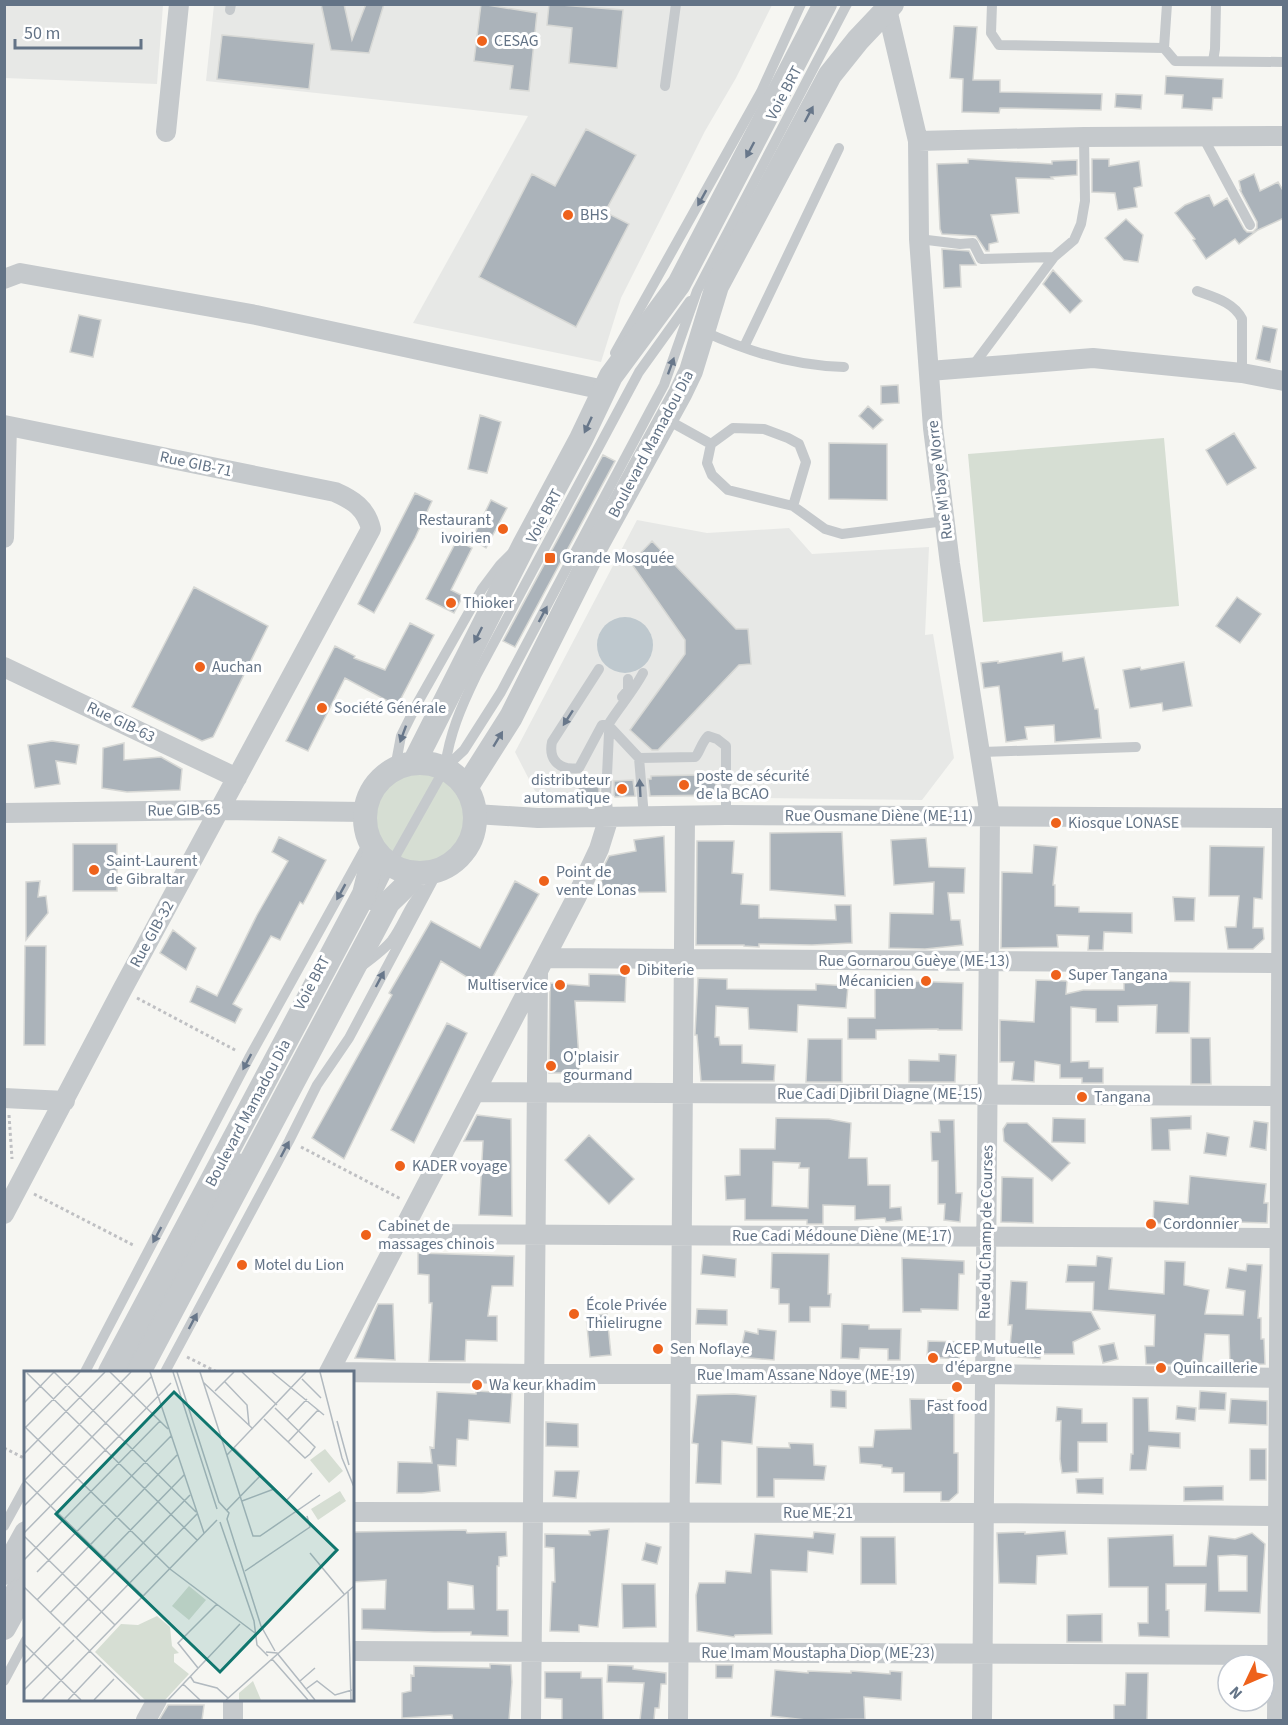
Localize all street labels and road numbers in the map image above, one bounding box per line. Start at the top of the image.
street label: Voie BRT [761,62,808,124]
street label: Boulevard Mamadou Dia [603,366,699,522]
street label: Rue M'baye Worre [922,419,958,541]
street label: Rue GIB-71 [158,446,234,482]
street label: Voie BRT [521,485,568,547]
street label: Rue GIB-63 [83,696,159,748]
street label: Rue GIB-65 [147,798,221,822]
street label: Rue Ousmane Diène (ME-11) [785,805,973,827]
street label: Rue GIB-32 [125,897,179,971]
street label: Rue Gornarou Guèye (ME-13) [818,950,1010,972]
street label: Voie BRT [289,952,336,1014]
street label: Boulevard Mamadou Dia [200,1035,296,1191]
street label: Rue Cadi Djibril Diagne (ME-15) [777,1083,983,1105]
street label: Rue du Champ de Courses [973,1144,999,1319]
street label: Rue Cadi Médoune Diène (ME-17) [732,1225,952,1247]
street label: Rue Imam Assane Ndoye (ME-19) [697,1364,915,1386]
street label: Rue ME-21 [783,1502,853,1524]
street label: Rue Imam Moustapha Diop (ME-23) [701,1642,935,1664]

